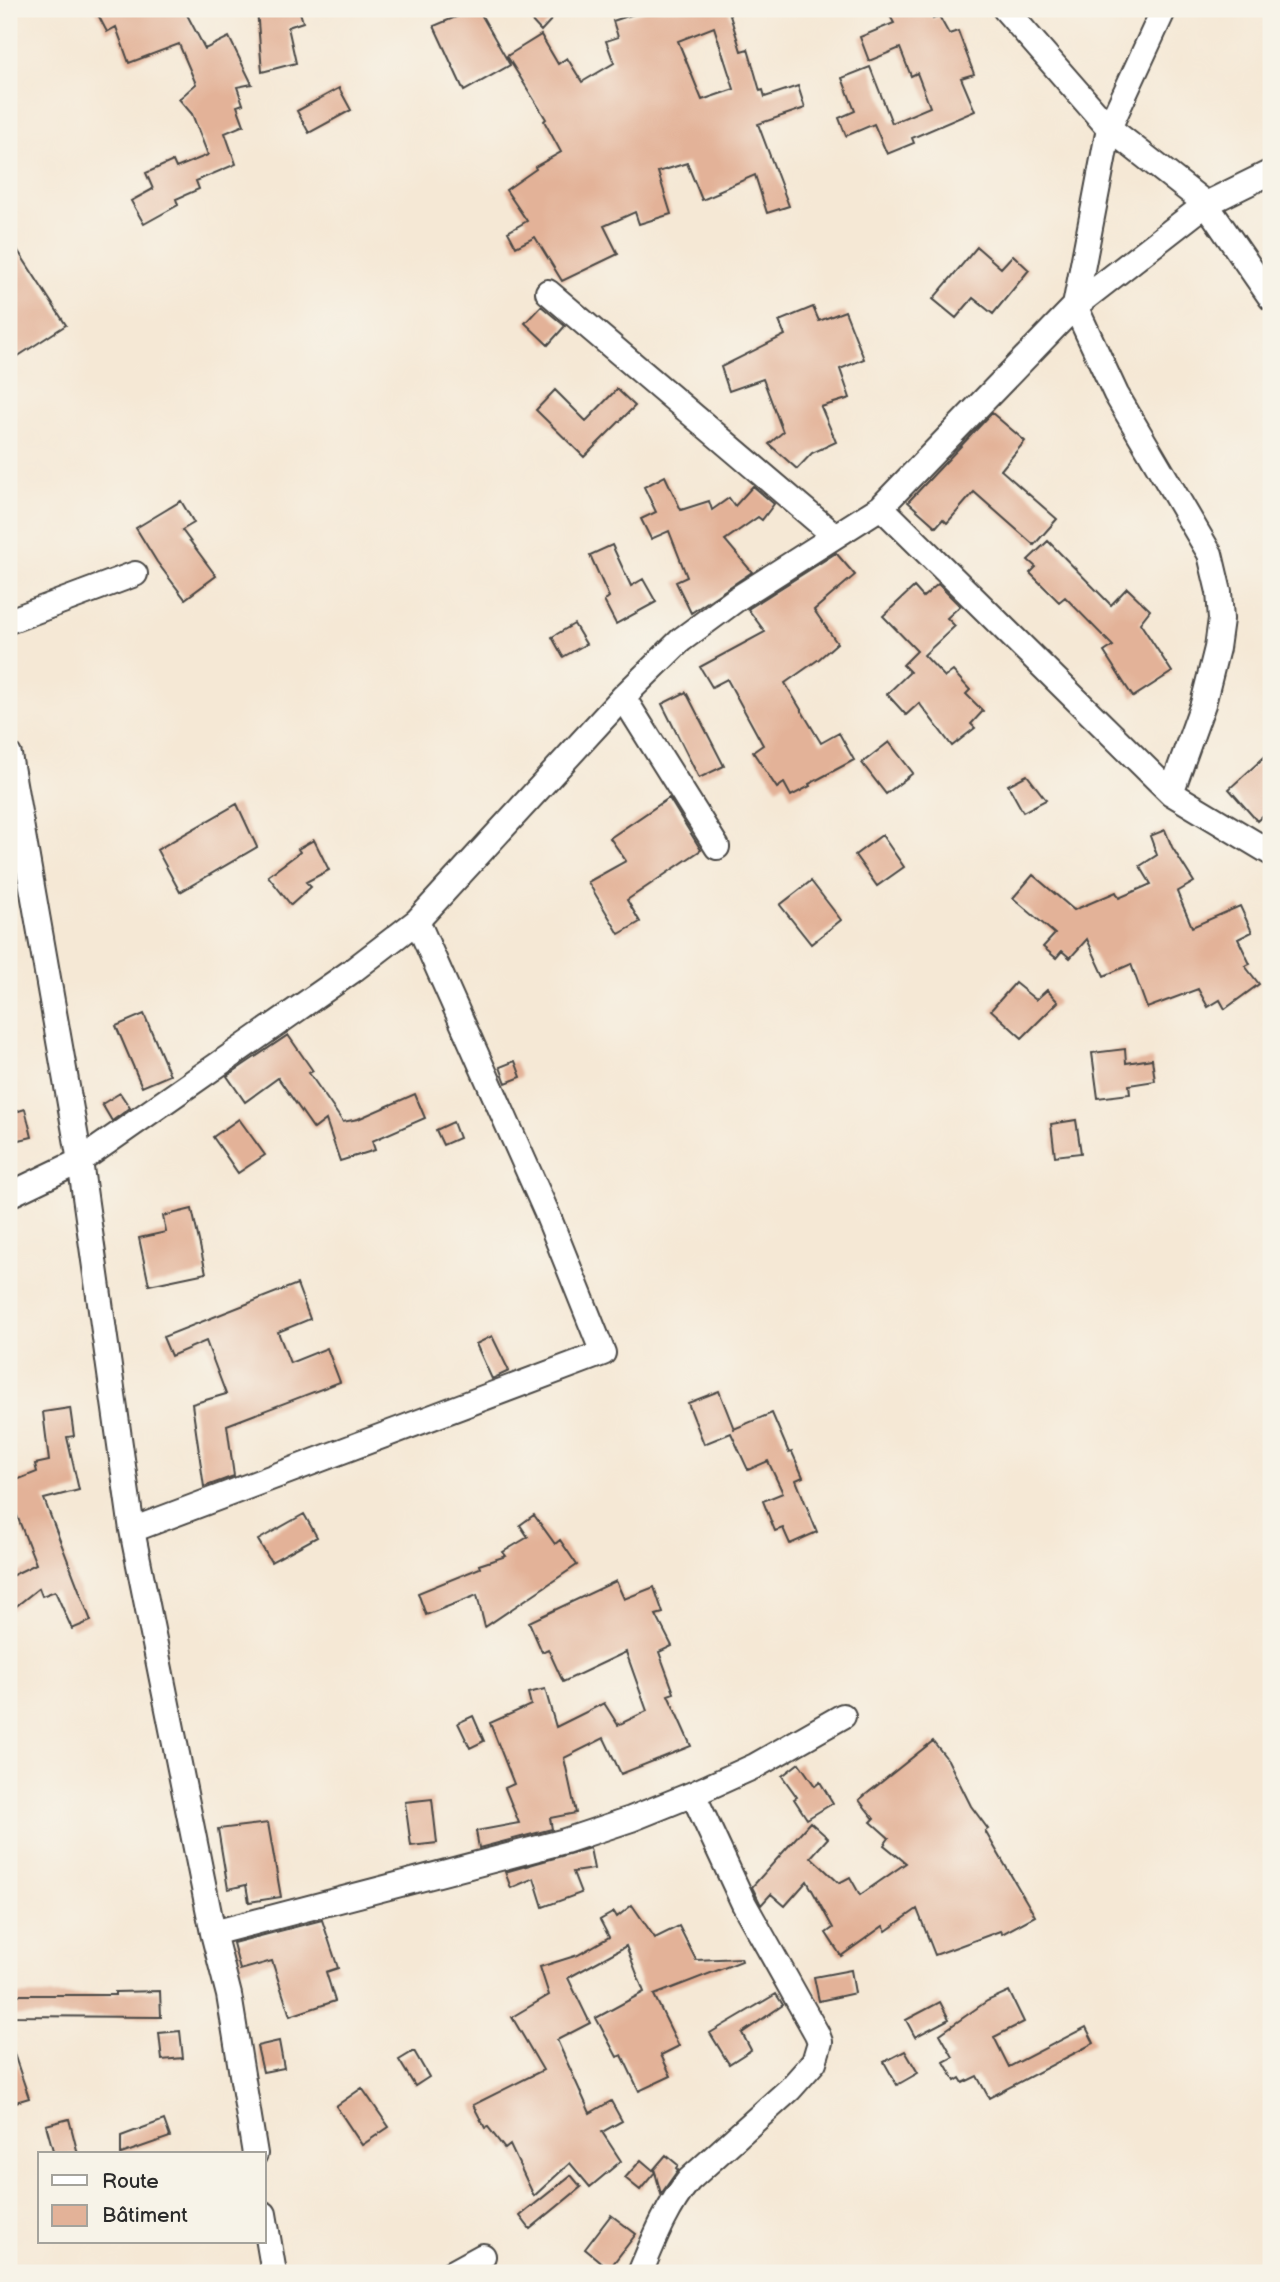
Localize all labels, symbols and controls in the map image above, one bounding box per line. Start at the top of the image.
legend [38,2152,266,2244]
text: Route [102,2169,159,2194]
text: Bâtiment [102,2203,188,2228]

